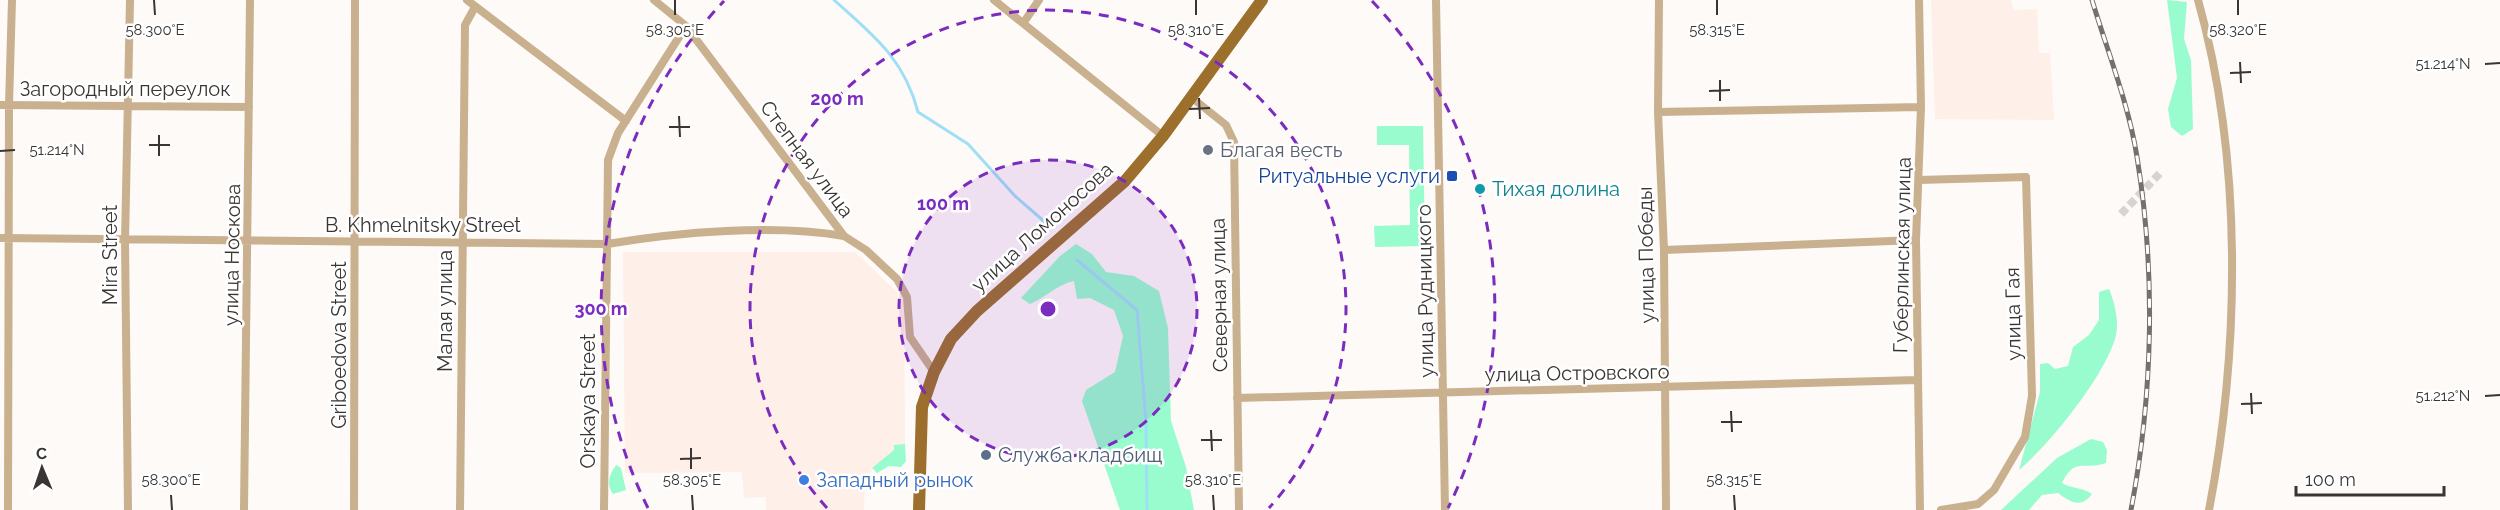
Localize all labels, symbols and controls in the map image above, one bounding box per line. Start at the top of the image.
text: 58.300°E [125,21,185,39]
text: 58.305°E [646,21,704,39]
text: 58.310°E [1168,21,1224,39]
text: 58.315°E [1689,21,1745,39]
text: 58.320°E [2209,21,2267,39]
text: 51.214°N [2415,55,2471,73]
street label: Загородный переулок [19,77,231,101]
text: 200 m [810,88,864,109]
street label: Степная улица [755,96,859,222]
place label: Благая весть [1220,138,1343,162]
text: 51.214°N [29,141,85,159]
marker: Благая весть [1201,143,1215,157]
street label: улица Ломоносова [966,157,1118,297]
street label: Губерлинская улица [1888,157,1916,353]
place label: Ритуальные услуги [1258,164,1440,188]
marker: Ритуальные услуги [1445,169,1459,183]
place label: Тихая долина [1492,177,1620,201]
marker: Тихая долина [1473,182,1487,196]
street label: улица Носкова [219,184,245,326]
street label: улица Победы [1633,186,1659,324]
text: 100 m [917,193,969,214]
street label: улица Рудницкого [1411,204,1439,378]
street label: Mira Street [98,205,122,305]
street label: B. Khmelnitsky Street [325,213,521,237]
street label: Северная улица [1206,218,1232,372]
street label: Малая улица [433,250,457,372]
street label: Griboedova Street [327,261,351,429]
street label: улица Гая [2000,267,2026,361]
text: 300 m [574,298,628,319]
centre of rings [1038,299,1058,319]
street label: Orskaya Street [576,333,600,468]
street label: улица Островского [1484,359,1670,387]
text: 51.212°N [2416,387,2470,405]
north arrow [12,438,72,498]
place label: Служба кладбищ [998,443,1163,467]
text: С [36,444,47,463]
marker: Служба кладбищ [979,448,993,462]
scale bar [2296,459,2444,497]
place label: Западный рынок [816,468,974,492]
text: 100 m [2305,469,2356,490]
text: 58.300°E [141,471,201,489]
text: 58.305°E [663,471,721,489]
text: 58.310°E [1185,471,1241,489]
text: 58.315°E [1706,471,1762,489]
marker: Западный рынок [797,473,811,487]

